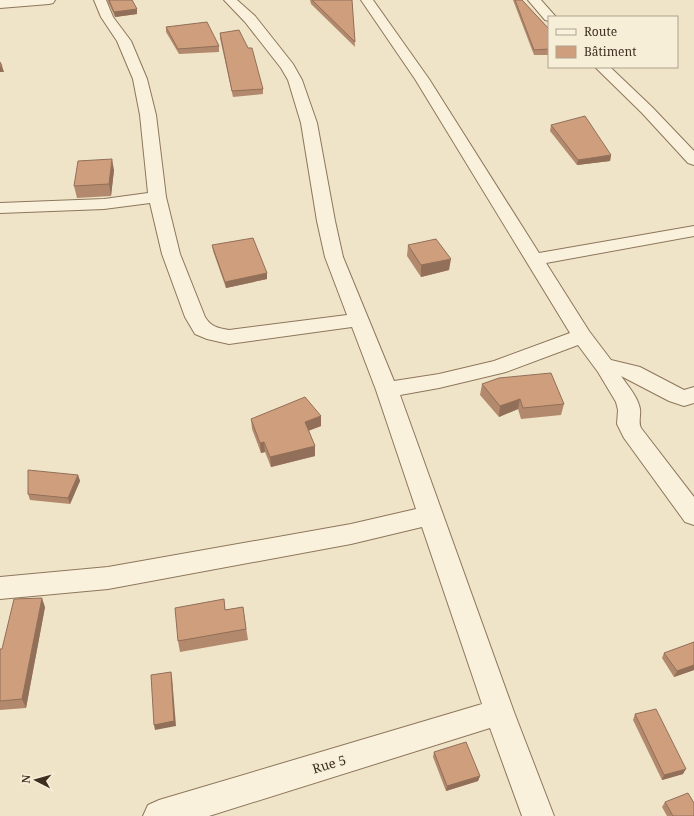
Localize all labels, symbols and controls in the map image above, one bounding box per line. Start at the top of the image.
legend [548,16,678,68]
text: Route [584,23,617,40]
text: Bâtiment [584,43,636,60]
street label: Rue 5 [310,750,348,778]
north arrow [16,760,56,800]
text: N [18,773,34,784]

